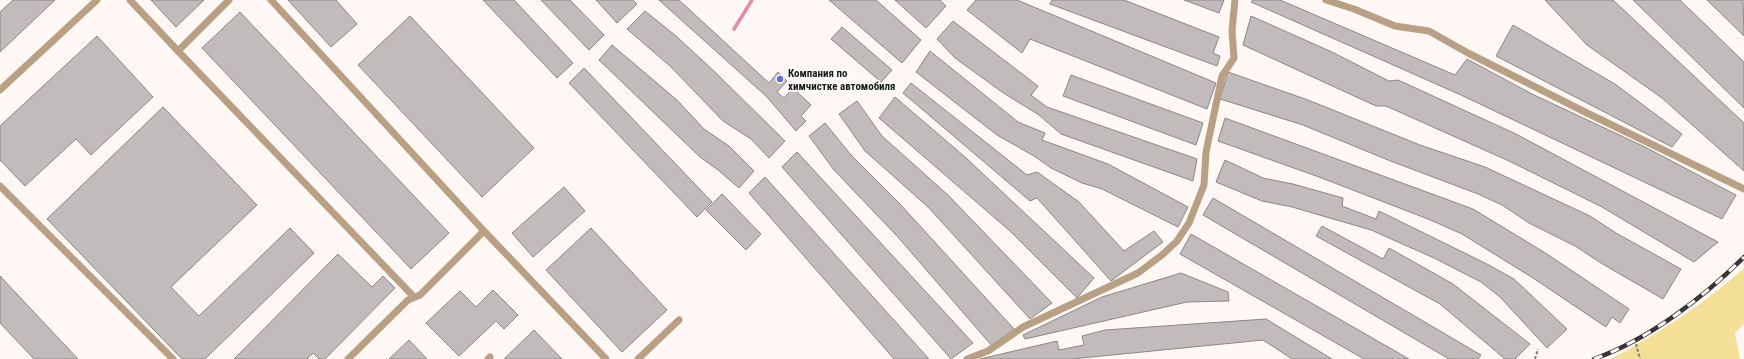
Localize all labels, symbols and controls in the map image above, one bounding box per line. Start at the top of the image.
place label: Компания по химчистке автомобиля [788,67,896,93]
marker: Компания по химчистке автомобиля [775,74,785,84]

